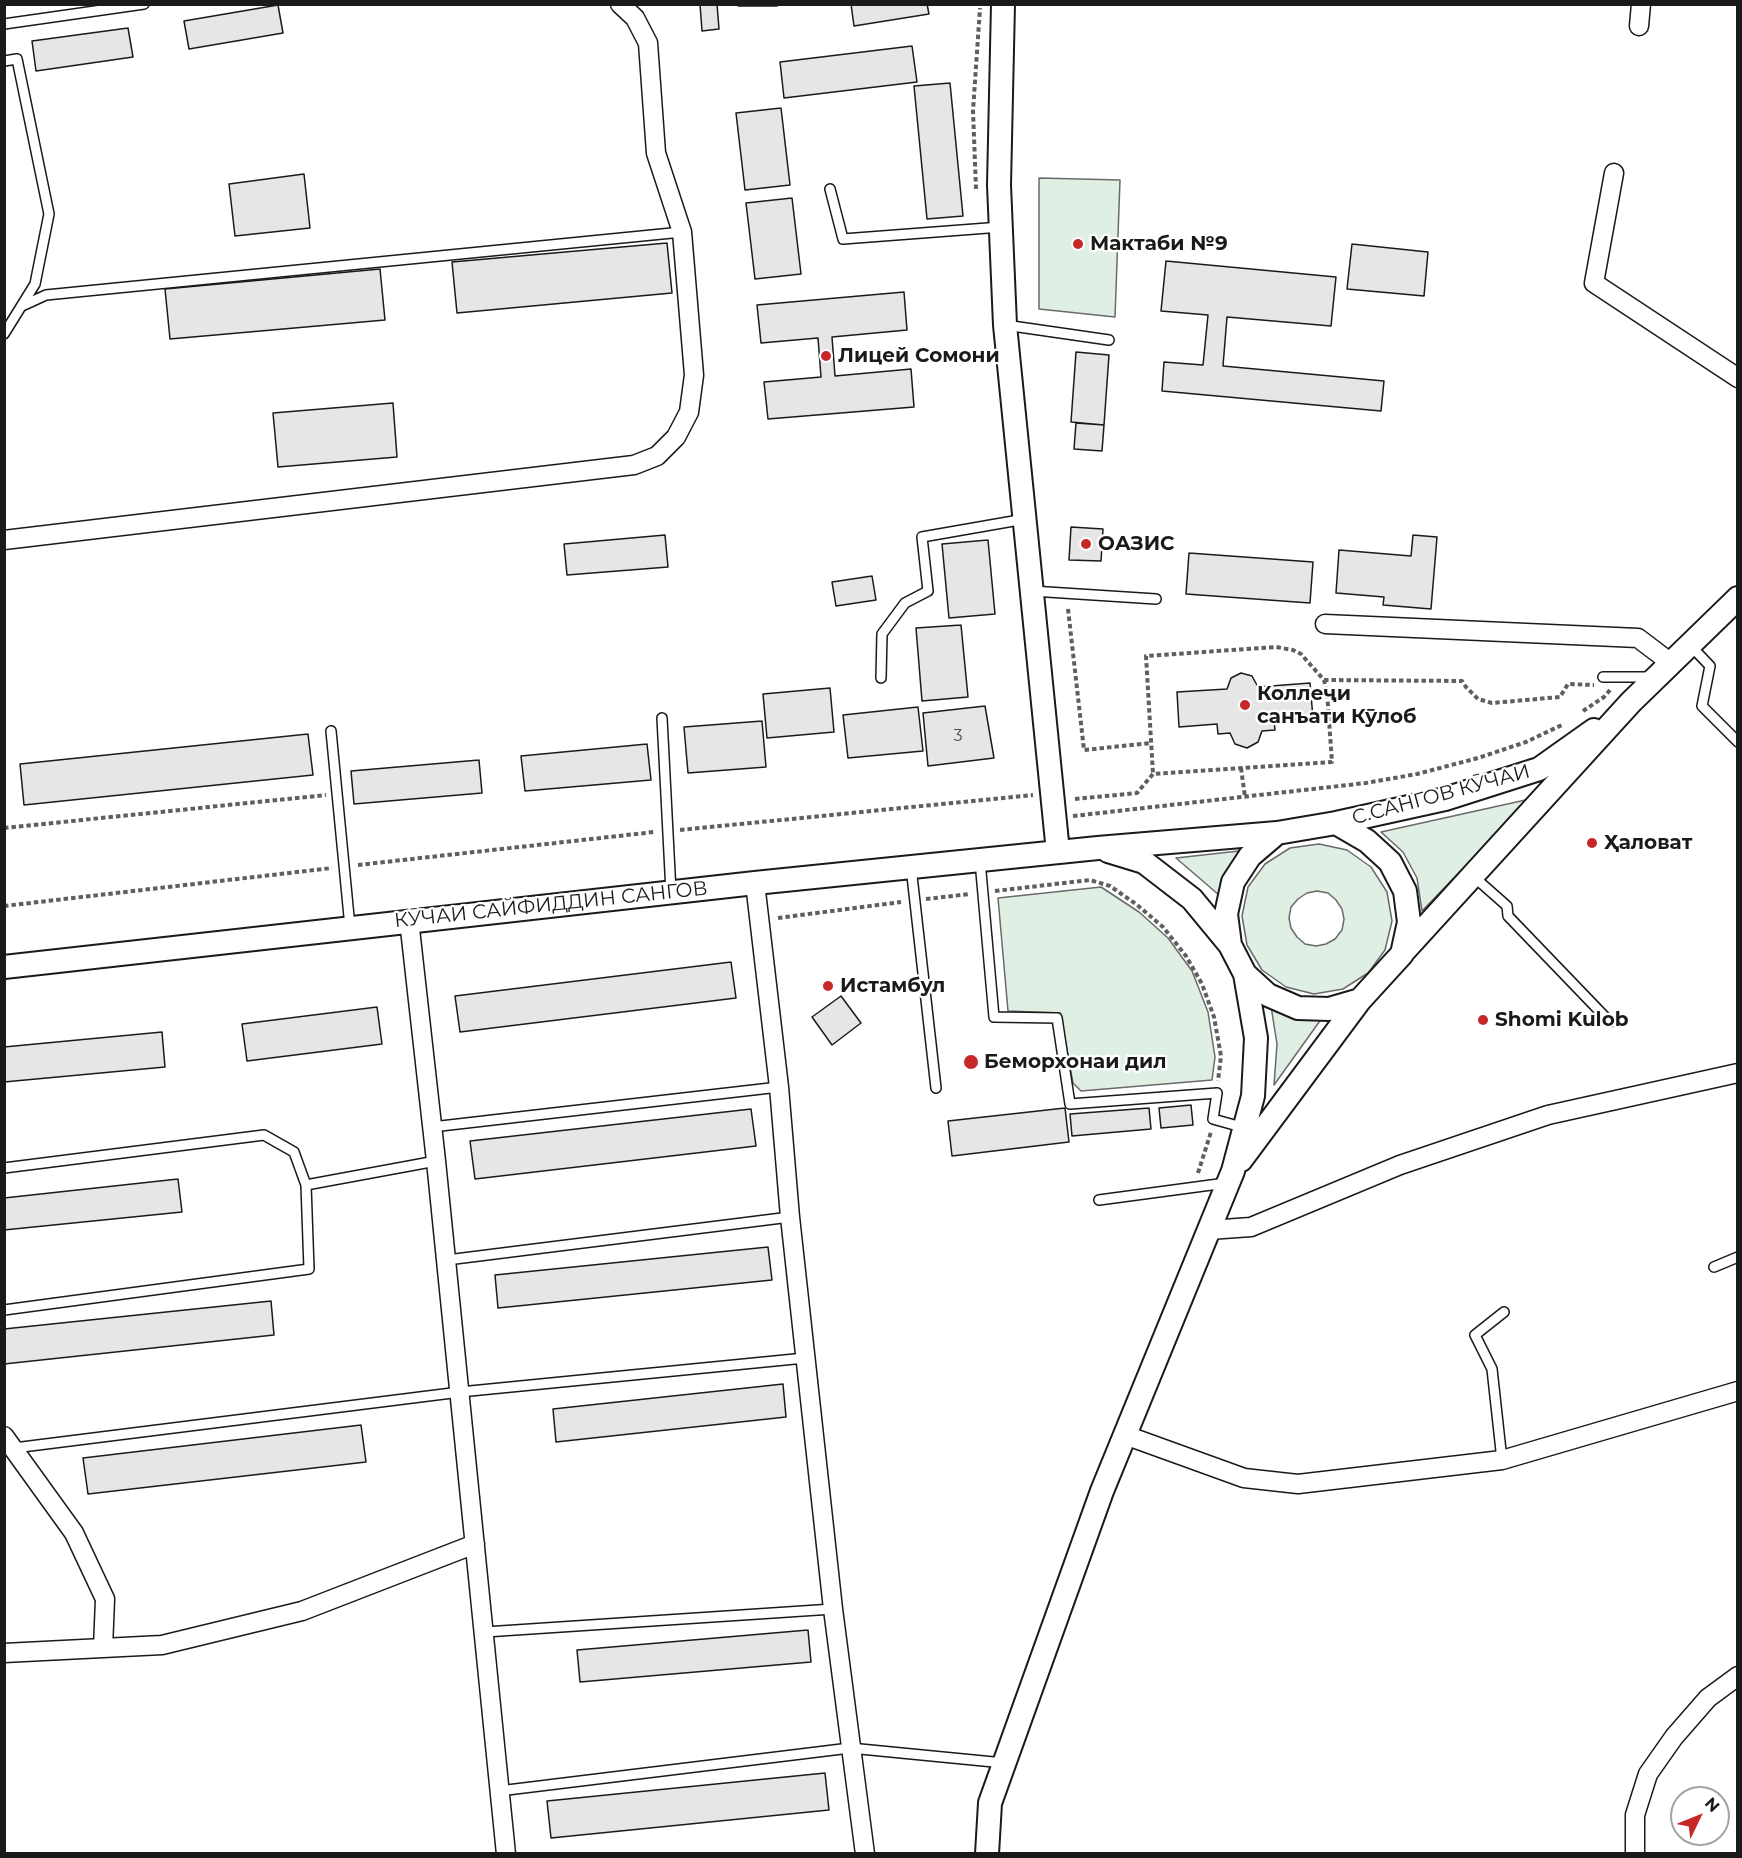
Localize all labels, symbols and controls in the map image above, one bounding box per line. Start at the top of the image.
place label: Мактаби №9 [1090,232,1228,256]
marker: Мактаби №9 [1071,237,1085,251]
place label: Лицей Сомони [838,344,1000,368]
marker: Лицей Сомони [819,349,833,363]
place label: ОАЗИС [1098,532,1175,556]
marker: ОАЗИС [1079,537,1093,551]
place label: Коллеҷи санъати Кӯлоб [1257,682,1416,729]
marker: Коллеҷи санъати Кӯлоб [1238,698,1252,712]
house number: 3 [953,726,963,746]
street label: С.САНГОВ КӮЧАИ [1349,760,1533,830]
place label: Ҳаловат [1604,831,1692,855]
marker: Ҳаловат [1585,836,1599,850]
street label: КӮЧАИ САЙФИДДИН САНГОВ [393,877,709,933]
place label: Истамбул [840,974,945,998]
marker: Истамбул [821,979,835,993]
place label: Shomi Kulob [1495,1008,1629,1032]
marker: Shomi Kulob [1476,1013,1490,1027]
place label: Беморхонаи дил [984,1050,1167,1074]
marker: Беморхонаи дил [962,1053,980,1071]
north arrow [1670,1786,1730,1846]
text: N [1701,1794,1723,1816]

